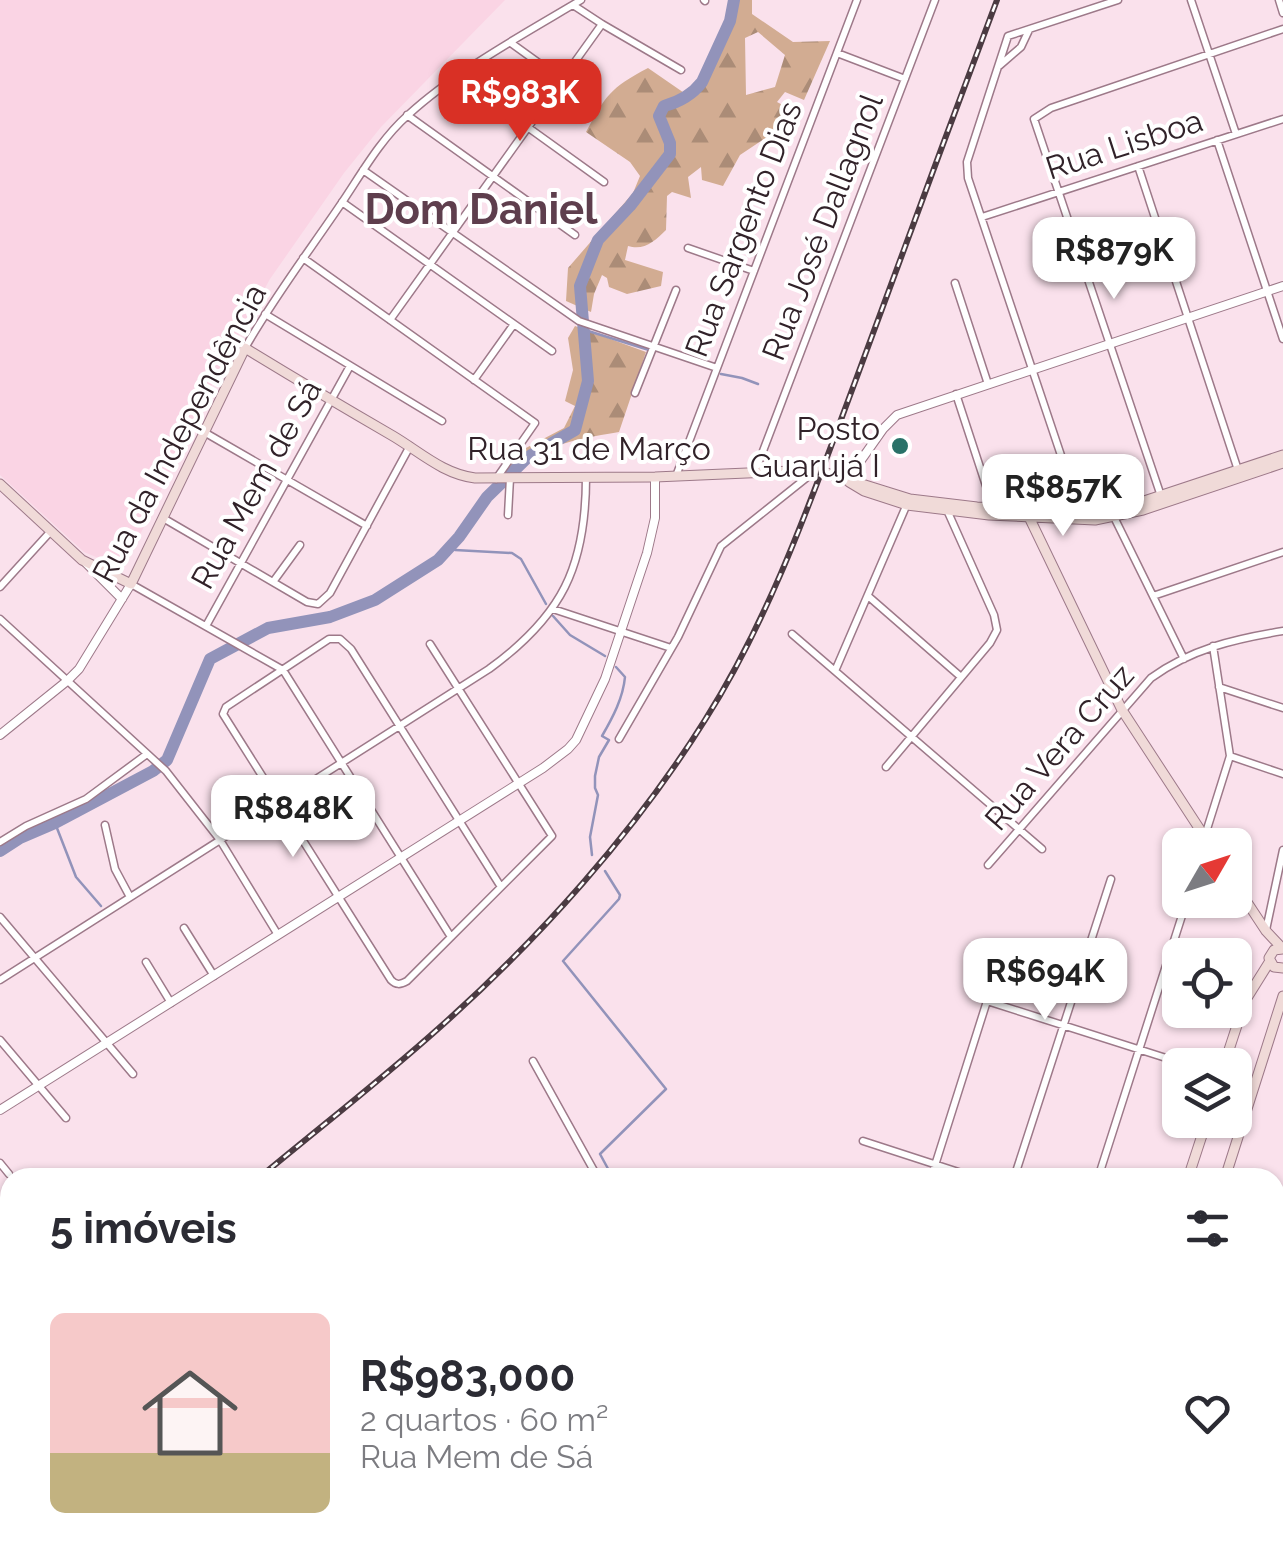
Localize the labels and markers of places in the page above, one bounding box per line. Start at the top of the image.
pin: R$983K [439,59,601,144]
pin: R$879K [1033,217,1195,302]
place label: Posto Guarujá I [750,410,880,484]
marker: Posto Guarujá I [889,435,911,457]
pin: R$857K [982,454,1144,539]
pin: R$848K [212,775,374,860]
pin: R$694K [964,938,1126,1023]

